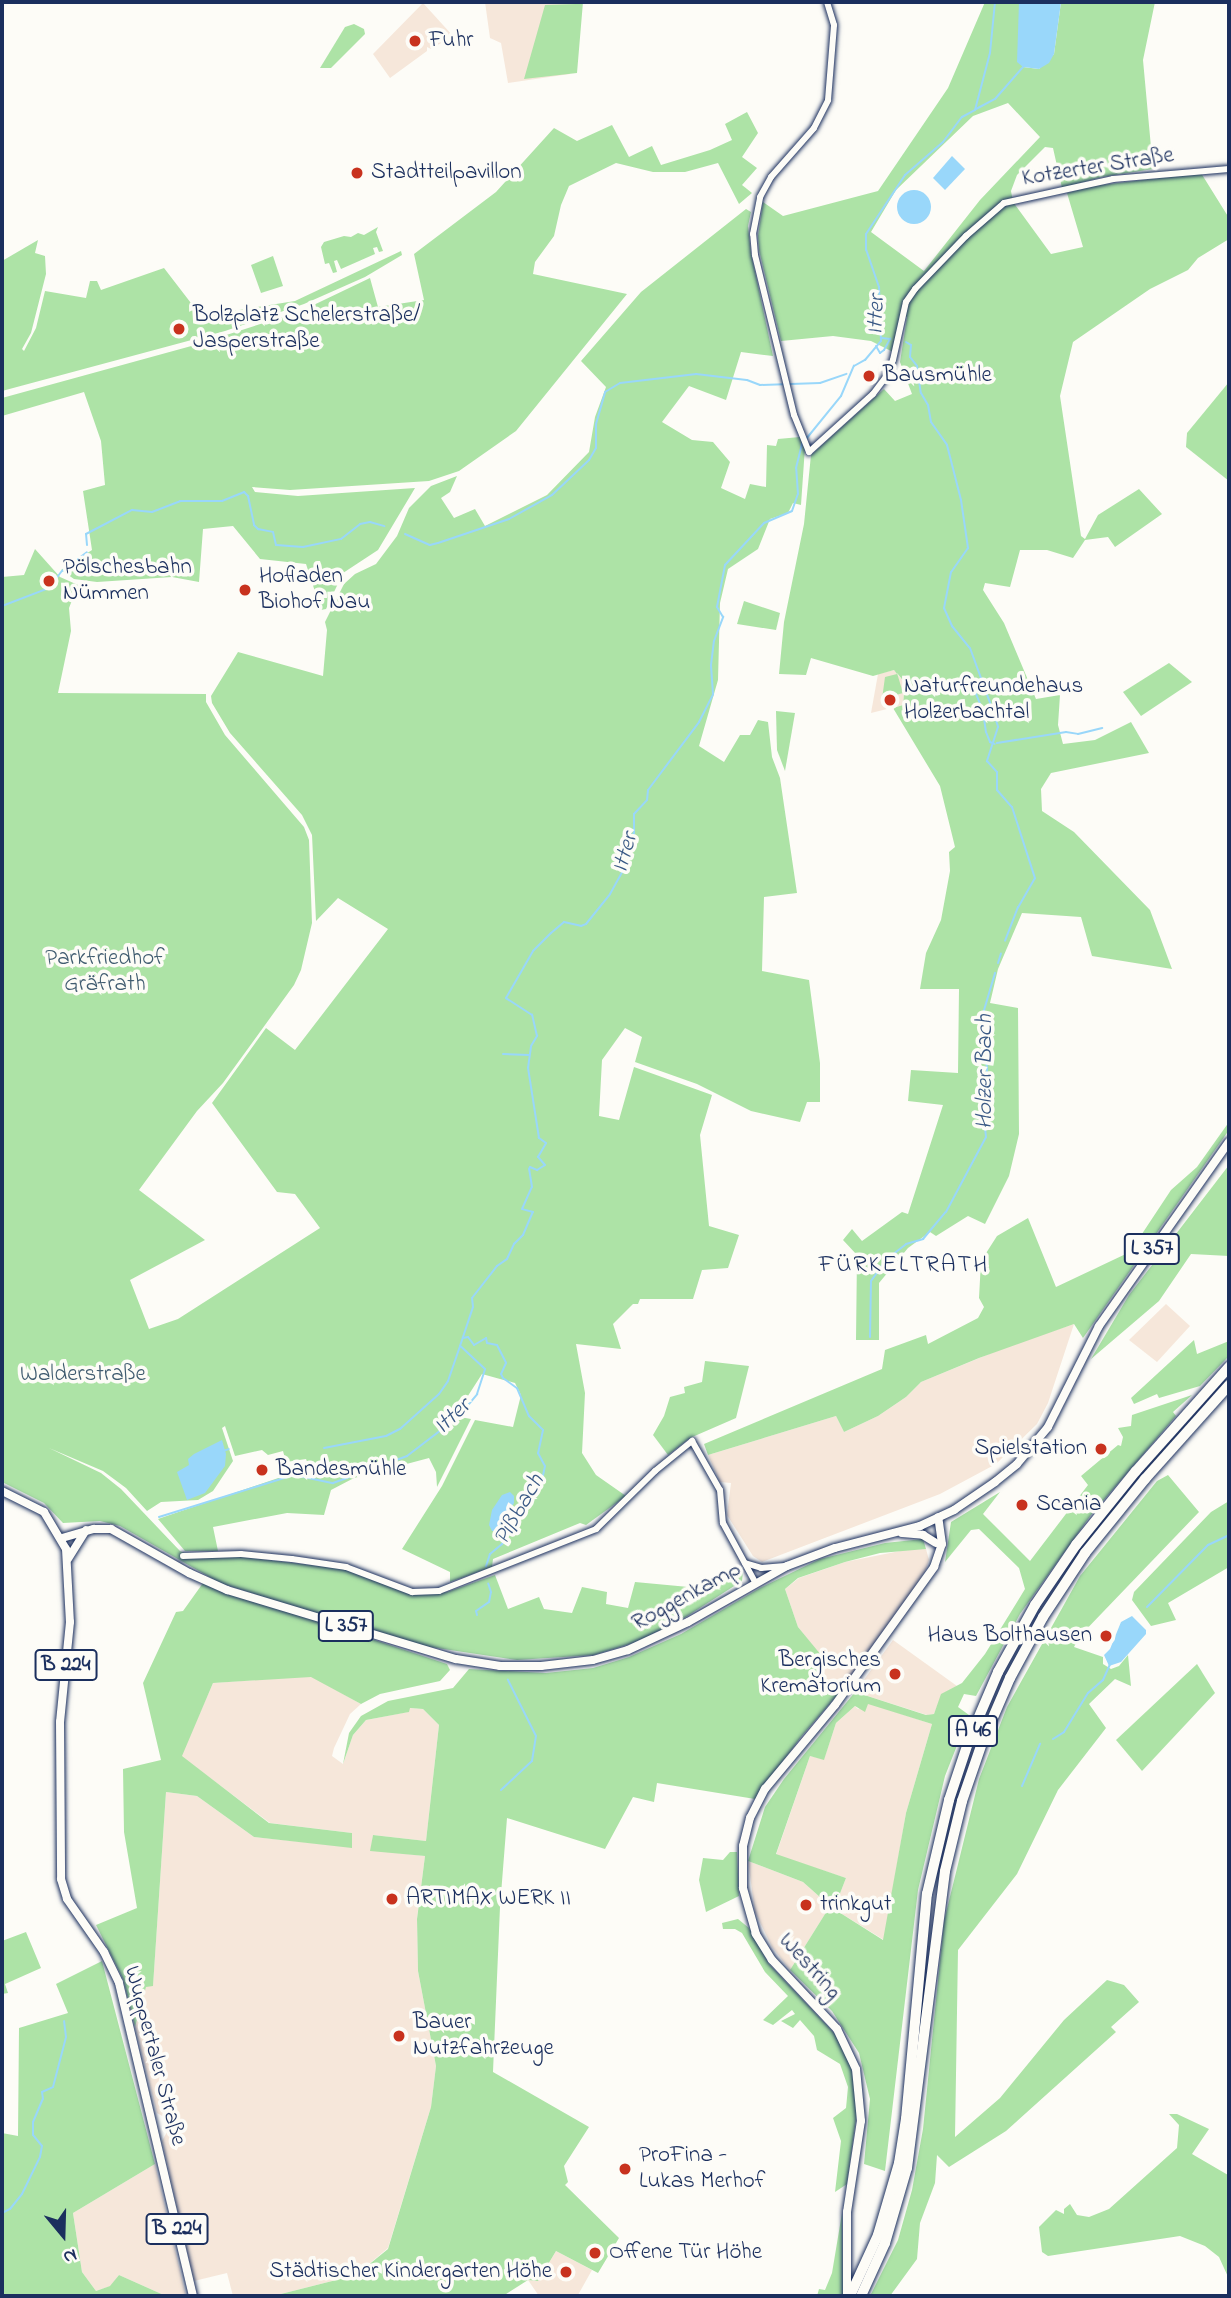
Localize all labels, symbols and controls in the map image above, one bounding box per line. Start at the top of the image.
place label: Fuhr [429,27,473,55]
marker: Fuhr [407,33,423,49]
street label: Kotzerter Straße [1020,142,1176,194]
place label: Stadtteilpavillon [371,159,522,187]
marker: Stadtteilpavillon [349,165,365,181]
water label: Itter [862,294,892,336]
place label: Bolzplatz Schelerstraße/ Jasperstraße [193,302,420,356]
marker: Bolzplatz Schelerstraße/ Jasperstraße [171,321,187,337]
place label: Bausmühle [883,362,992,390]
marker: Bausmühle [861,368,877,384]
place label: Pölschesbahn Nümmen [63,554,192,608]
place label: Hofladen Biohof Nau [259,563,370,617]
marker: Pölschesbahn Nümmen [41,573,57,589]
marker: Hofladen Biohof Nau [237,582,253,598]
place label: Naturfreundehaus Holzerbachtal [904,673,1083,727]
marker: Naturfreundehaus Holzerbachtal [882,692,898,708]
water label: Itter [607,830,645,876]
park label: Parkfriedhof Gräfrath [45,945,165,999]
water label: Holzer Bach [972,1014,1000,1130]
road number: L 357 [1122,1232,1182,1266]
district label: FÜRKELTRATH [820,1252,988,1280]
park label: Walderstraße [20,1361,146,1389]
water label: Itter [429,1393,477,1441]
place label: Spielstation [974,1435,1087,1463]
marker: Spielstation [1093,1441,1109,1457]
place label: Bandesmühle [276,1456,406,1484]
marker: Bandesmühle [254,1462,270,1478]
water label: Pißbach [488,1469,552,1551]
place label: Scania [1036,1491,1101,1519]
marker: Scania [1014,1497,1030,1513]
street label: Roggenkamp [628,1556,746,1638]
road number: L 357 [316,1608,376,1644]
place label: Haus Bolthausen [928,1622,1092,1650]
marker: Haus Bolthausen [1098,1628,1114,1644]
place label: Bergisches Krematorium [760,1647,881,1701]
road number: B 224 [34,1648,98,1682]
marker: Bergisches Krematorium [887,1666,903,1682]
road number: A 46 [947,1714,999,1748]
place label: ARTIMAX WERK II [406,1885,571,1913]
marker: ARTIMAX WERK II [384,1891,400,1907]
place label: trinkgut [820,1891,892,1919]
marker: trinkgut [798,1897,814,1913]
street label: Westring [772,1928,846,2006]
street label: Wuppertaler Straße [117,1963,191,2149]
place label: Bauer Nutzfahrzeuge [413,2009,554,2063]
marker: Bauer Nutzfahrzeuge [391,2028,407,2044]
place label: ProFina - Lukas Merhof [639,2142,765,2196]
marker: ProFina - Lukas Merhof [617,2161,633,2177]
north arrow [28,2200,98,2270]
road number: B 224 [146,2212,208,2246]
place label: Offene Tür Höhe [609,2239,762,2267]
text: N [60,2240,80,2270]
marker: Offene Tür Höhe [587,2245,603,2261]
place label: Städtischer Kindergarten Höhe [269,2258,552,2286]
marker: Städtischer Kindergarten Höhe [558,2264,574,2280]

